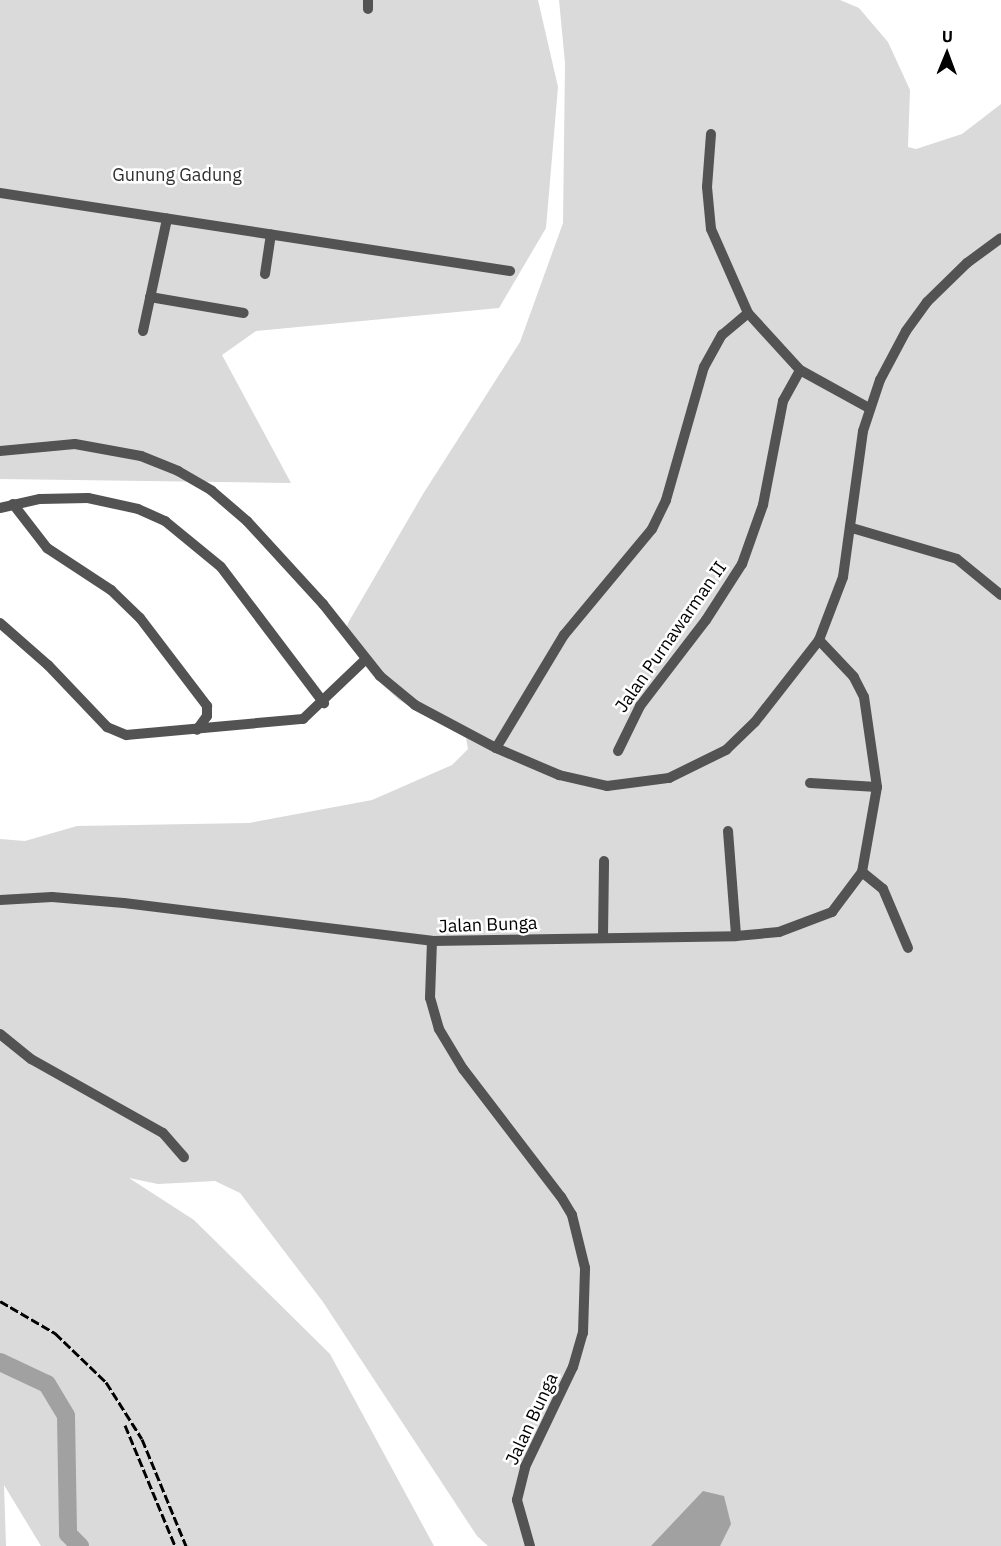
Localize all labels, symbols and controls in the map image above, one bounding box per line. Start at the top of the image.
north arrow [917,24,977,84]
text: U [942,26,953,46]
park label: Gunung Gadung [112,164,242,186]
street label: Jalan Purnawarman II [611,557,731,717]
street label: Jalan Bunga [438,912,538,938]
street label: Jalan Bunga [501,1370,563,1468]

